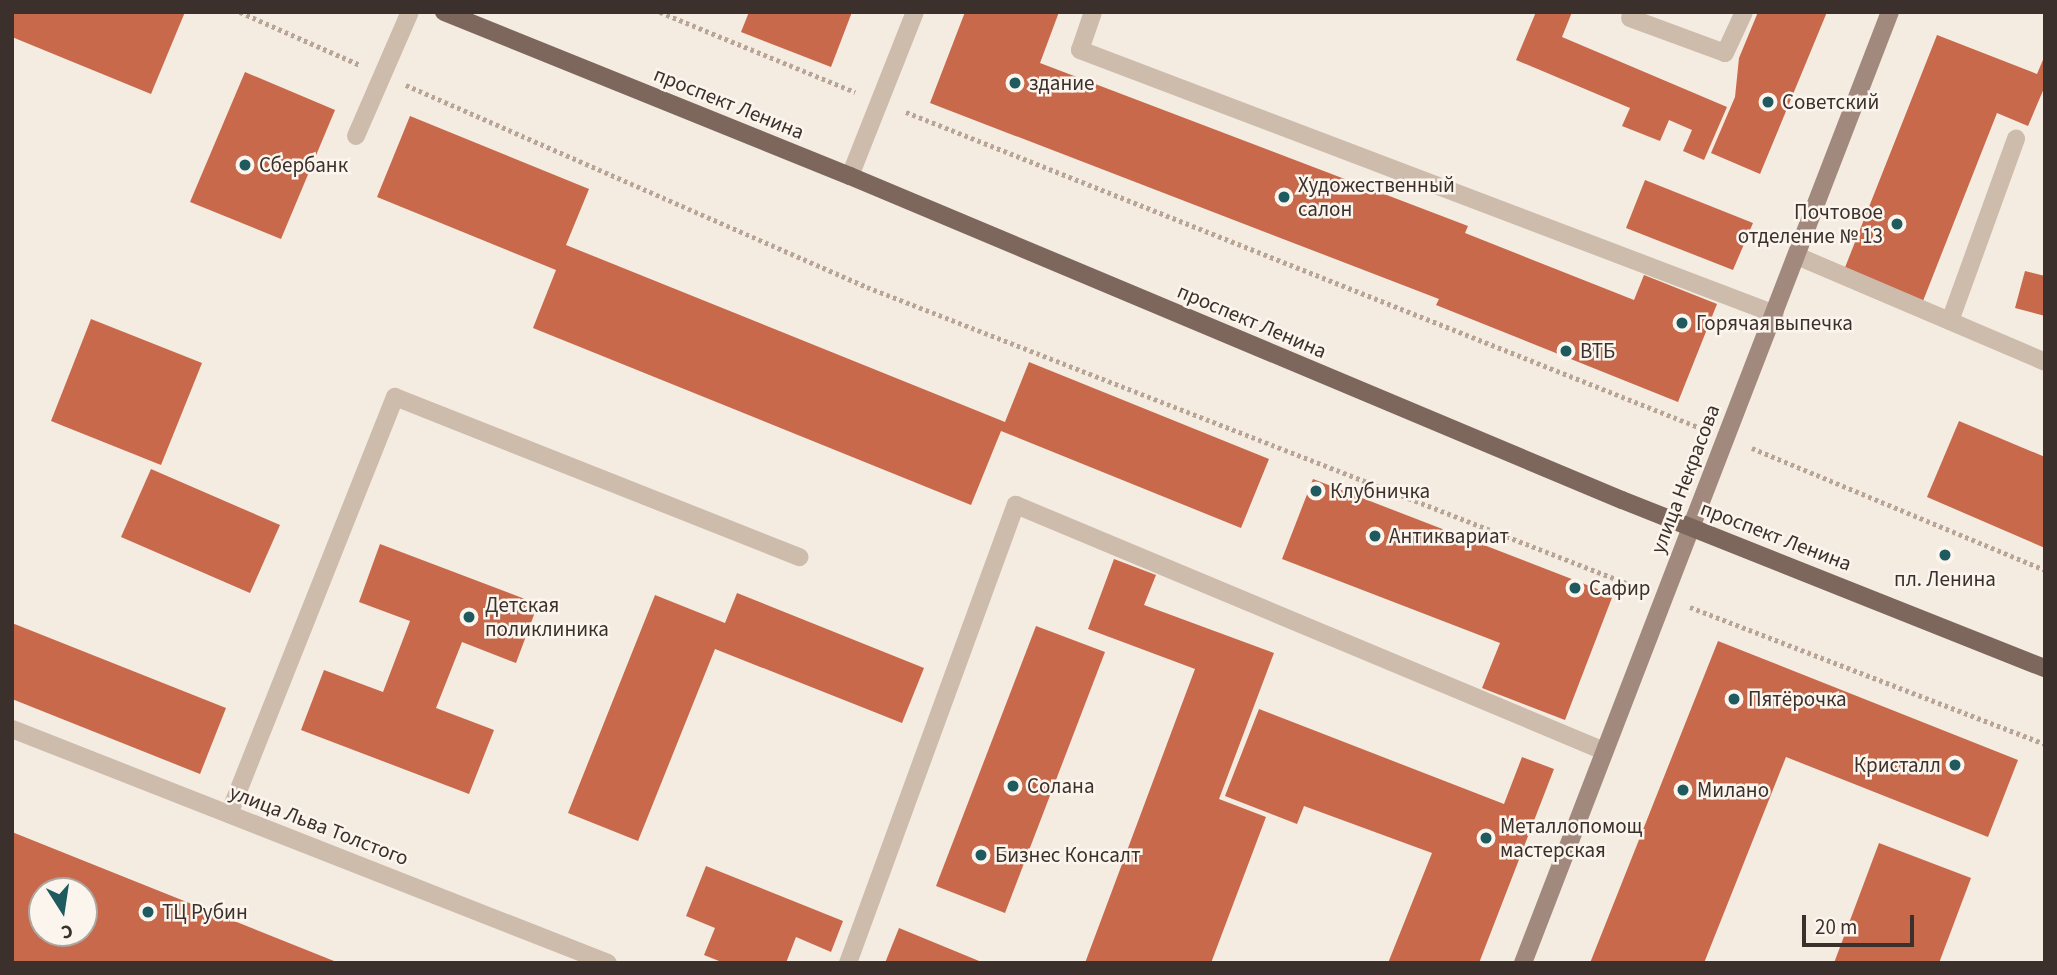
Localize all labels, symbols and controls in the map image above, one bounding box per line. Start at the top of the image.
street label: проспект Ленина [650,61,808,145]
place label: здание [1029,70,1095,96]
marker: здание [1007,75,1023,91]
place label: Советский [1782,89,1879,115]
marker: Советский [1760,94,1776,110]
place label: Сбербанк [259,152,348,178]
marker: Сбербанк [237,157,253,173]
place label: Художественный салон [1298,172,1455,222]
marker: Художественный салон [1276,189,1292,205]
place label: Почтовое отделение № 13 [1738,199,1883,249]
marker: Почтовое отделение № 13 [1889,216,1905,232]
street label: проспект Ленина [1174,278,1330,364]
place label: Горячая выпечка [1696,310,1853,336]
marker: Горячая выпечка [1674,315,1690,331]
place label: ВТБ [1580,338,1615,364]
marker: ВТБ [1558,343,1574,359]
street label: улица Некрасова [1645,401,1725,557]
place label: Клубничка [1330,478,1430,504]
marker: Клубничка [1308,483,1324,499]
street label: проспект Ленина [1697,496,1855,576]
place label: Антиквариат [1389,523,1509,549]
marker: Антиквариат [1367,528,1383,544]
marker: пл. Ленина [1937,547,1953,563]
place label: пл. Ленина [1894,566,1996,592]
place label: Сафир [1589,575,1651,601]
marker: Сафир [1567,580,1583,596]
place label: Детская поликлиника [485,592,609,642]
marker: Детская поликлиника [459,607,479,627]
place label: Пятёрочка [1748,686,1847,712]
marker: Пятёрочка [1726,691,1742,707]
place label: Кристалл [1854,752,1941,778]
marker: Кристалл [1947,757,1963,773]
place label: Солана [1027,773,1094,799]
place label: Милано [1697,777,1769,803]
marker: Солана [1005,778,1021,794]
street label: улица Льва Толстого [226,779,412,871]
marker: Милано [1675,782,1691,798]
place label: Металлопомощ мастерская [1500,813,1643,863]
marker: Металлопомощ мастерская [1478,830,1494,846]
place label: Бизнес Консалт [995,842,1141,868]
marker: Бизнес Консалт [973,847,989,863]
north arrow [28,877,98,947]
place label: ТЦ Рубин [162,899,248,925]
scale bar [1805,902,1917,946]
marker: ТЦ Рубин [140,904,156,920]
text: 20 m [1815,912,1857,942]
text: С [59,917,75,945]

